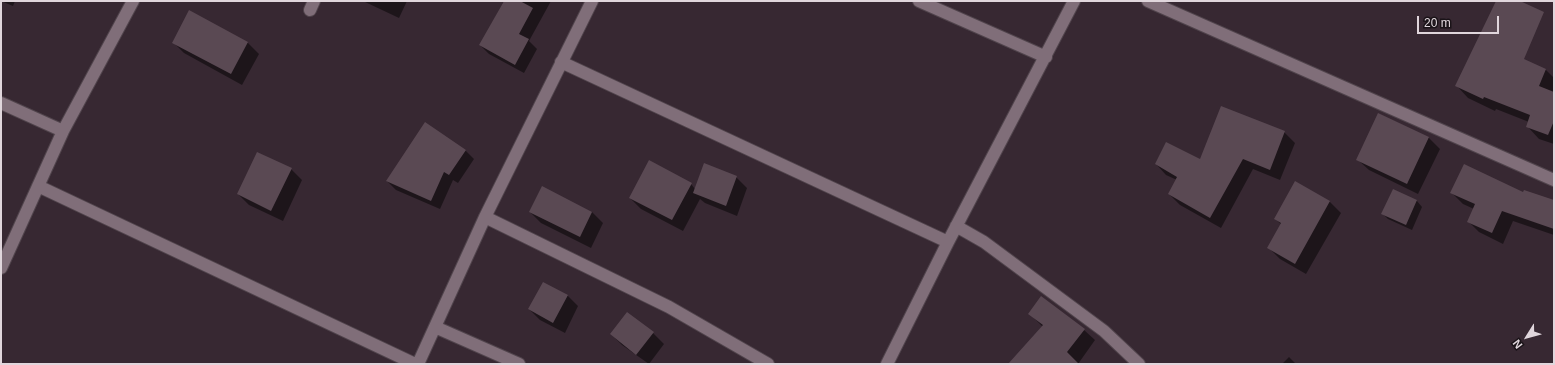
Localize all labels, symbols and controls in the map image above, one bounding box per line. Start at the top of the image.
scale bar [1419,8,1501,34]
text: 20 m [1424,16,1451,30]
north arrow [1507,317,1547,357]
text: N [1510,337,1525,351]

